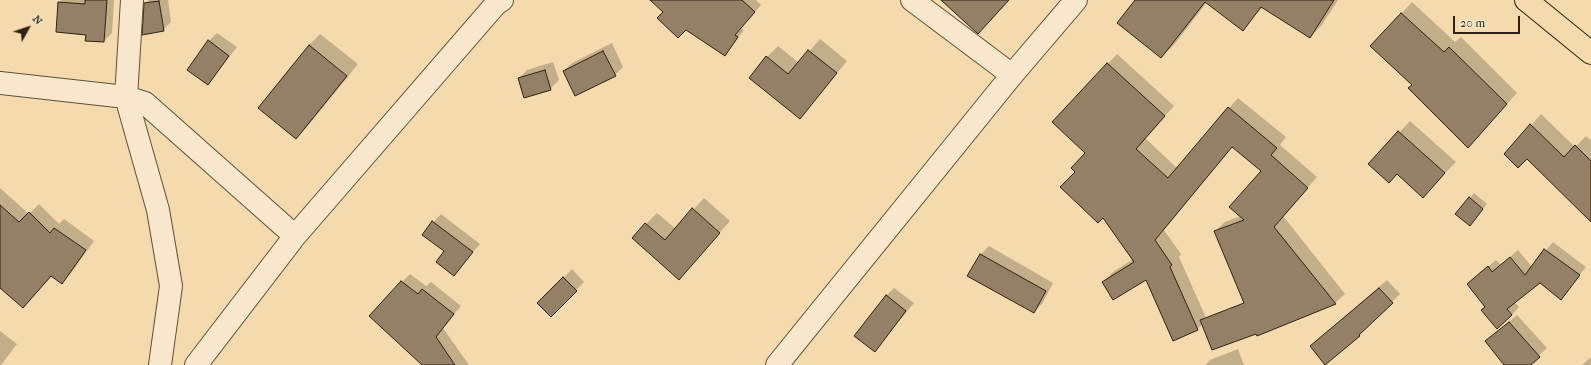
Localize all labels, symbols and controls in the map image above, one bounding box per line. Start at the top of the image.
north arrow [8,8,48,48]
scale bar [1455,8,1522,34]
text: N [30,13,45,27]
text: 20 m [1460,16,1485,30]

